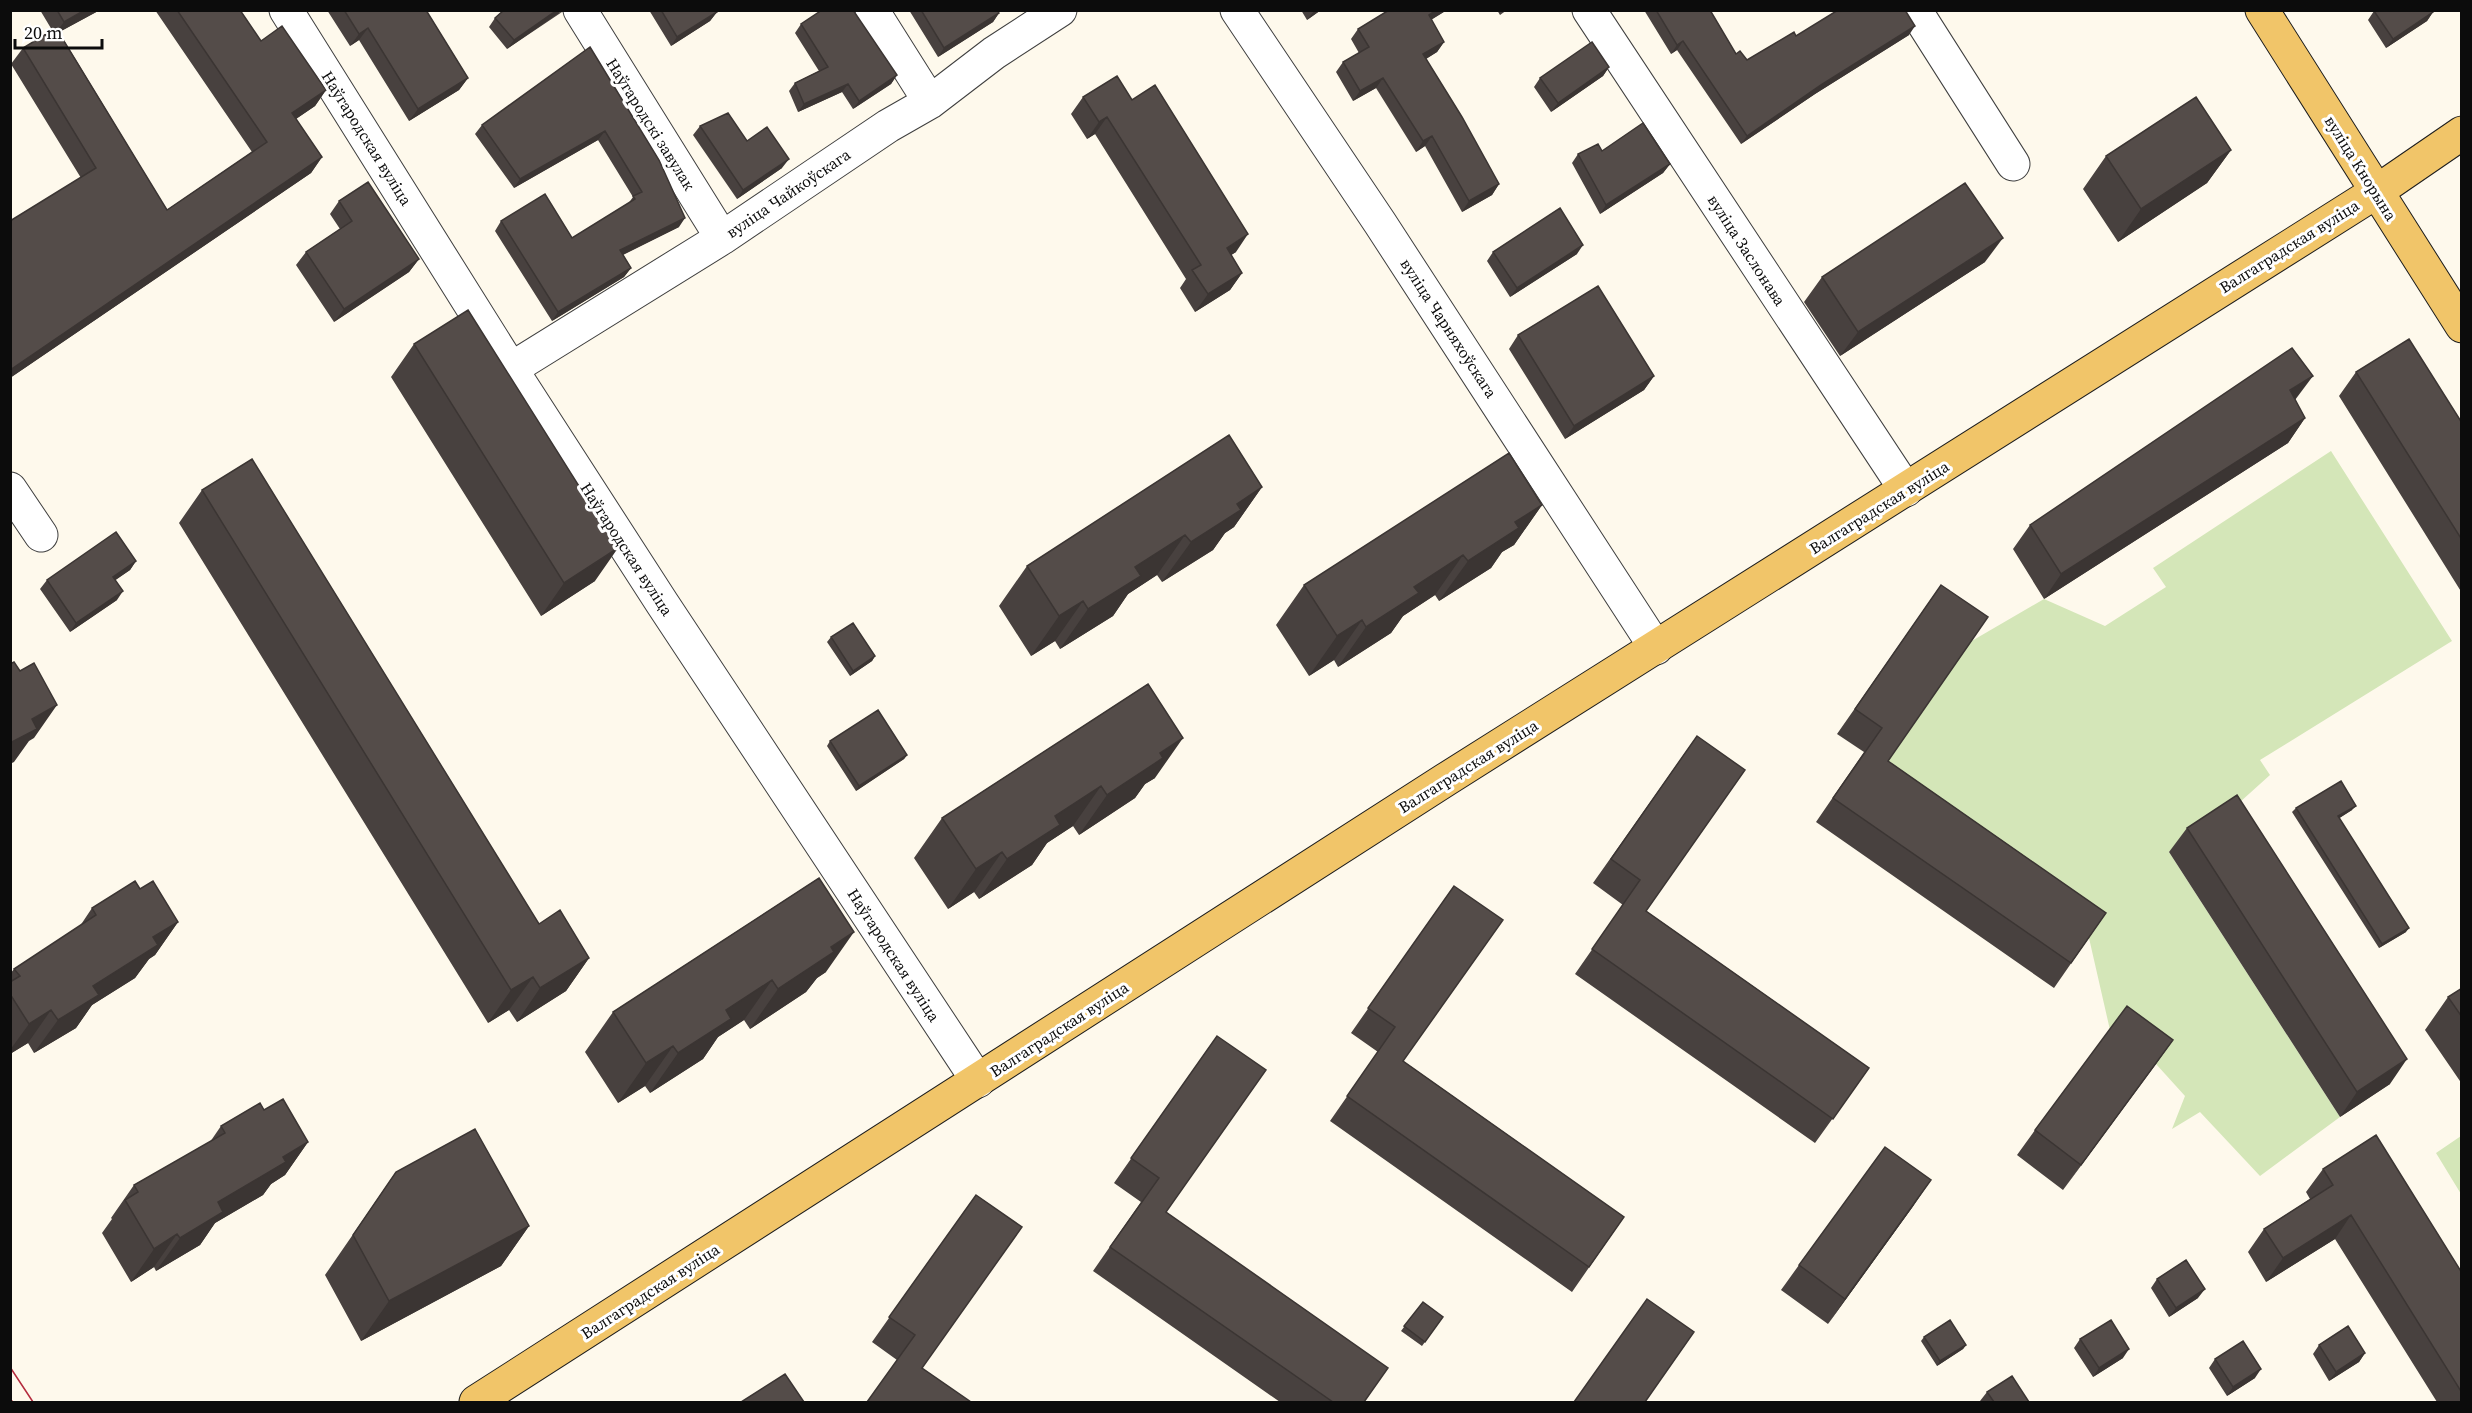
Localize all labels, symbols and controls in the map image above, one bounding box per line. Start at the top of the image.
scale bar [15,12,102,50]
text: 20 m [24,20,62,45]
street label: Наўгародскі завулак [601,54,701,194]
street label: Наўгародская вуліца [317,67,418,210]
street label: вуліца Кнорына [2320,111,2403,225]
street label: вуліца Чайкоўскага [722,143,855,243]
street label: вуліца Заслонава [1703,190,1792,311]
street label: Валгаградская вуліца [2215,194,2364,298]
street label: вуліца Чарняхоўскага [1396,254,1503,403]
street label: Валгаградская вуліца [1805,455,1954,559]
street label: Наўгародская вуліца [576,478,679,621]
street label: Валгаградская вуліца [1394,714,1543,818]
street label: Наўгародская вуліца [843,884,946,1027]
street label: Валгаградская вуліца [986,975,1133,1082]
street label: Валгаградская вуліца [577,1237,724,1344]

